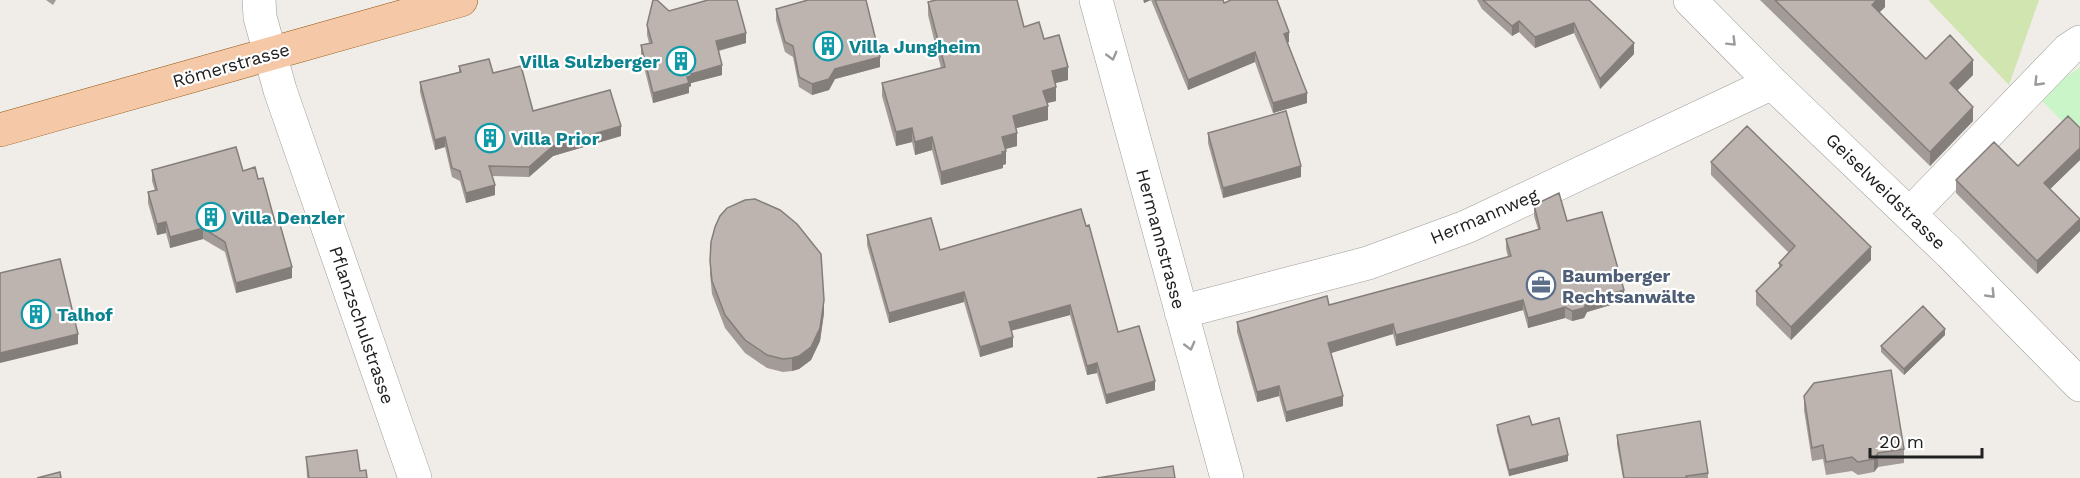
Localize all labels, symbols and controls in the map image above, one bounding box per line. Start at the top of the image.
building icon: Villa Jungheim [812,30,844,62]
one-way arrow [1724,34,1735,45]
place label: Villa Jungheim [849,36,981,57]
street label: Römerstrasse [170,38,292,92]
building icon: Villa Sulzberger [665,45,697,77]
place label: Villa Sulzberger [520,51,660,72]
one-way arrow [1104,51,1117,61]
one-way arrow [2034,74,2045,85]
building icon: Villa Prior [474,122,506,154]
place label: Villa Prior [511,128,600,149]
street label: Geiselweidstrasse [1822,129,1950,253]
street label: Hermannstrasse [1132,167,1190,311]
street label: Hermannweg [1427,184,1541,248]
building icon: Villa Denzler [195,201,227,233]
place label: Villa Denzler [232,207,345,228]
street label: Pflanzschulstrasse [325,243,399,407]
place label: Baumberger Rechtsanwälte [1562,265,1695,307]
office icon: Baumberger Rechtsanwälte [1525,269,1557,301]
one-way arrow [1984,287,1995,298]
building icon: Talhof [20,298,52,330]
place label: Talhof [57,304,113,325]
one-way arrow [1183,340,1195,351]
scale bar [1870,421,1982,459]
text: 20 m [1879,431,1924,452]

